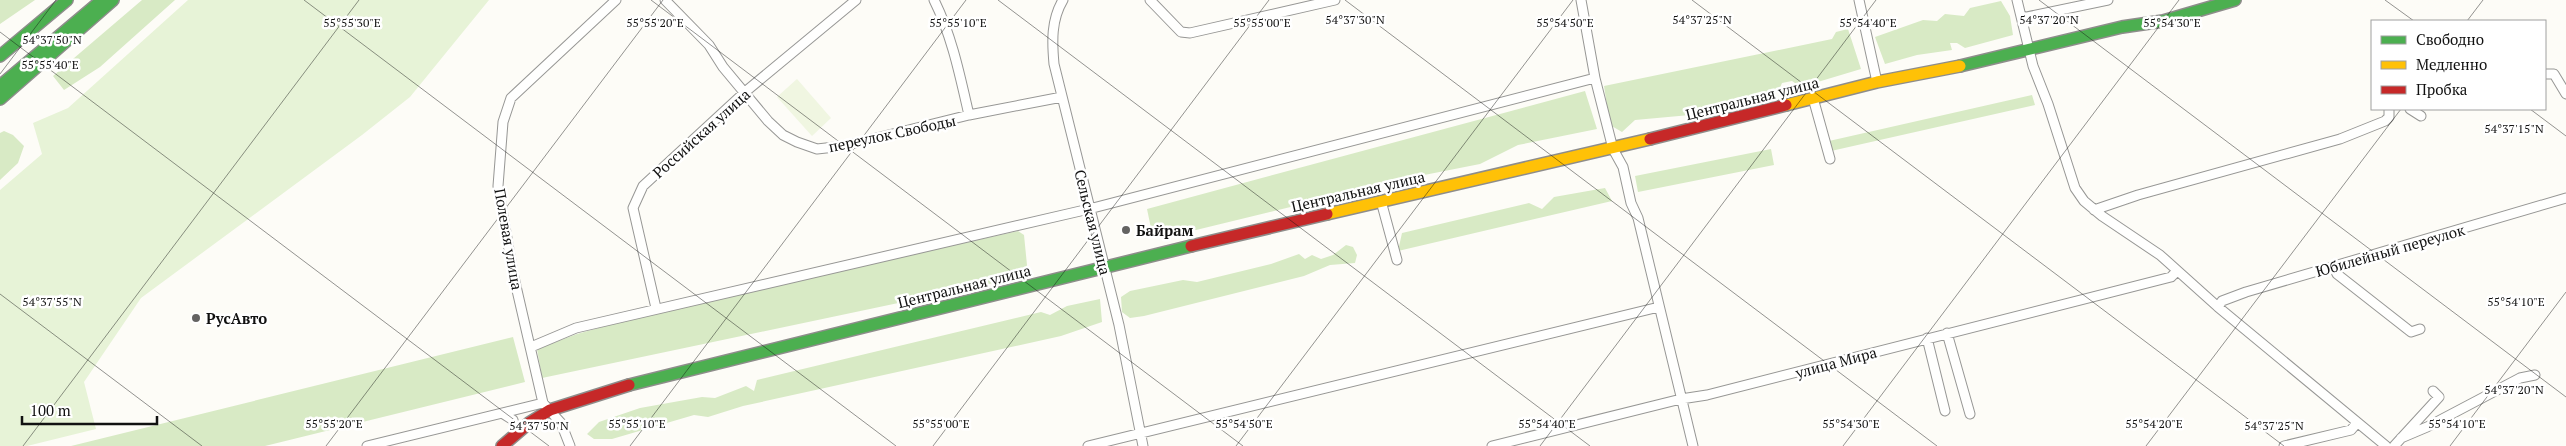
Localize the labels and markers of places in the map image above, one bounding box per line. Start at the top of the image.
place label: Байрам [1136,220,1194,240]
marker: Байрам [1120,224,1132,236]
place label: РусАвто [206,308,267,328]
marker: РусАвто [190,312,202,324]

